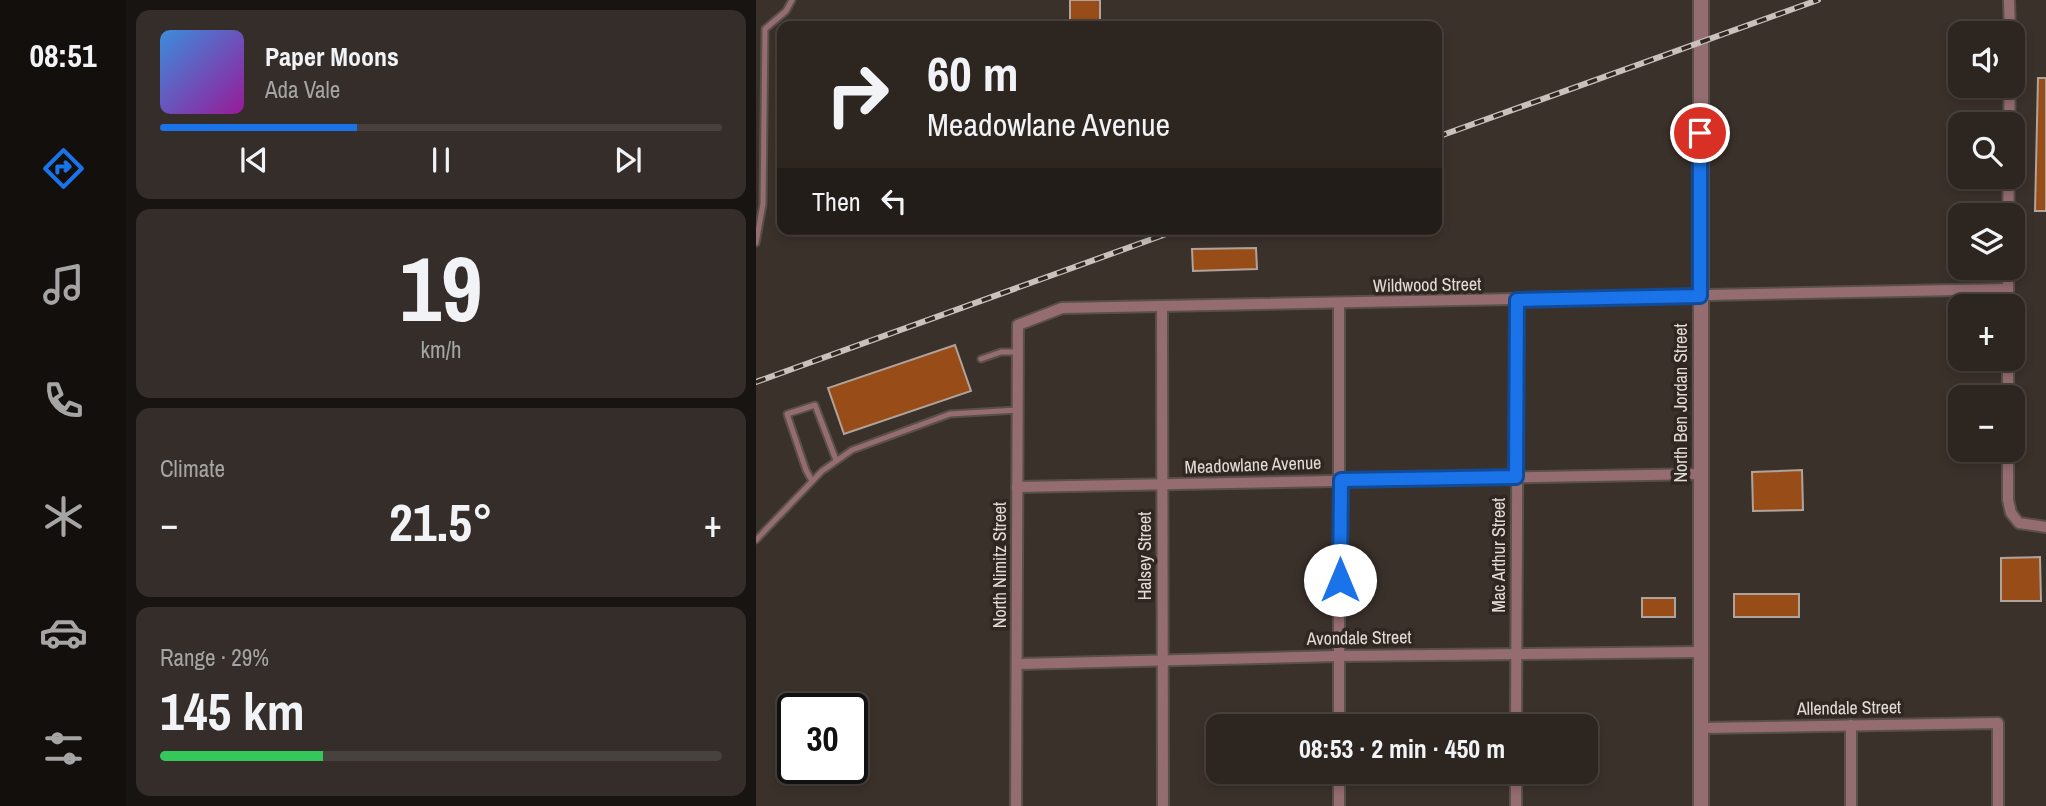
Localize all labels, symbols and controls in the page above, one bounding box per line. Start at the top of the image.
map controls [1948,21,2025,462]
button: sound [1948,21,2025,98]
text: 08:51 [29,34,97,77]
text: Paper Moons [265,39,399,74]
text: 60 m [927,40,1019,106]
icon: right [812,49,903,140]
text: Ada Vale [265,74,340,105]
text: Meadowlane Avenue [927,103,1170,146]
pin [1670,103,1730,163]
button: search [1948,112,2025,189]
icon: arrive [1681,114,1719,152]
icon: previous [235,141,273,179]
icon: pause [422,141,460,179]
icon: next [609,141,647,179]
icon: directions [39,144,88,193]
icon: left [875,182,913,220]
text: Then [812,184,861,219]
button: layers [1948,203,2025,280]
text: 19 [400,227,483,349]
icon: music [39,260,88,309]
street label: Wildwood Street [1373,271,1481,298]
button: + [1948,294,2025,371]
street label: North Ben Jordan Street [1668,323,1693,483]
text: km/h [421,334,461,365]
icon: phone [39,376,88,425]
button: − [1948,385,2025,462]
street label: Meadowlane Avenue [1184,450,1322,479]
text: Climate [160,453,225,484]
text: 21.5° [389,487,493,557]
icon: climate [39,492,88,541]
text: − [160,498,178,549]
text: + [704,498,722,549]
street label: Mac Arthur Street [1486,498,1511,612]
street label: North Nimitz Street [987,502,1012,628]
street label: Halsey Street [1132,512,1157,600]
position arrow [1303,543,1377,617]
icon: car [39,608,88,657]
street label: Avondale Street [1305,624,1412,651]
text: Range · 29% [160,642,269,673]
text: 145 km [160,676,305,746]
speed limit sign: 30 [777,693,868,784]
street label: Allendale Street [1796,694,1901,721]
icon: filters [39,724,88,773]
text: 08:53 · 2 min · 450 m [1299,731,1505,766]

